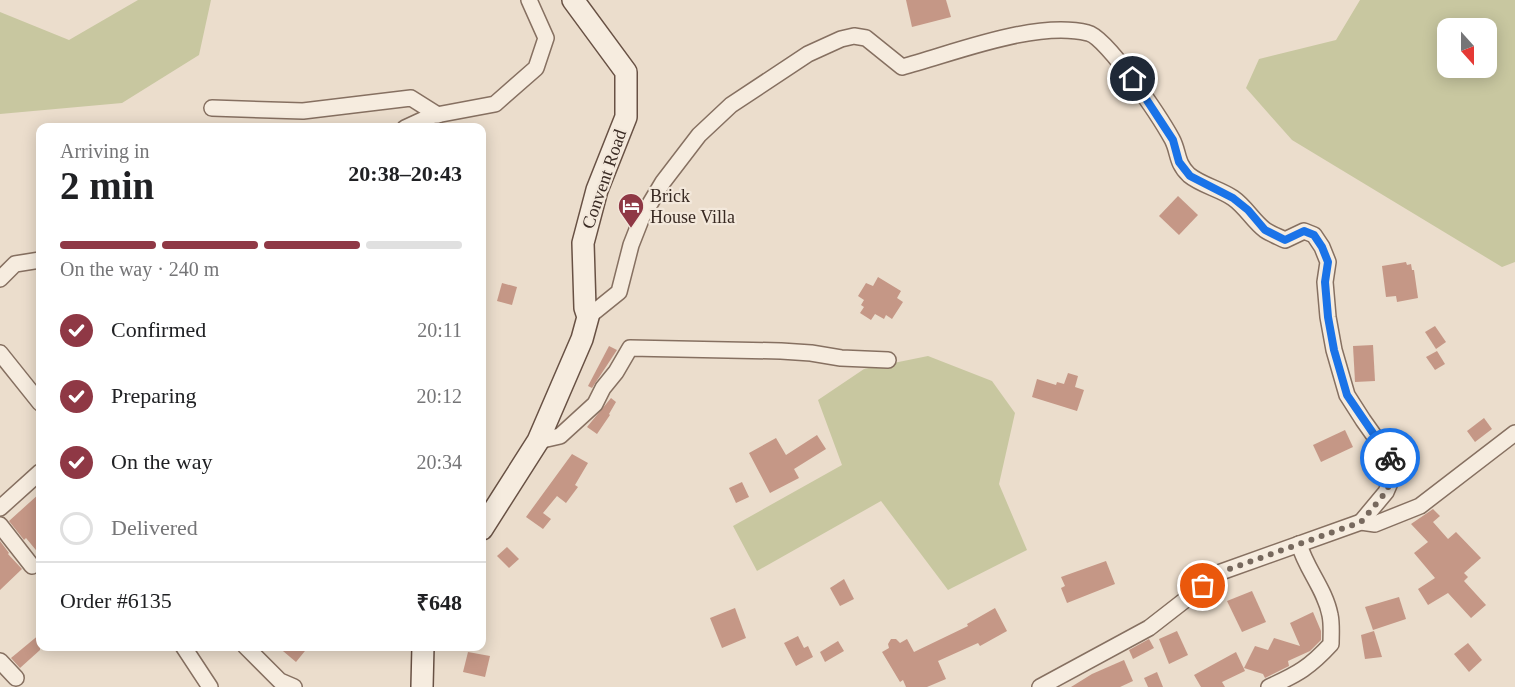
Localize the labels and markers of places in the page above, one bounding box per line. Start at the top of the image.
pin [1107,53,1158,104]
place label: Brick House Villa [650,186,735,227]
hotel icon: Brick House Villa [616,191,646,229]
pin [1177,560,1228,611]

